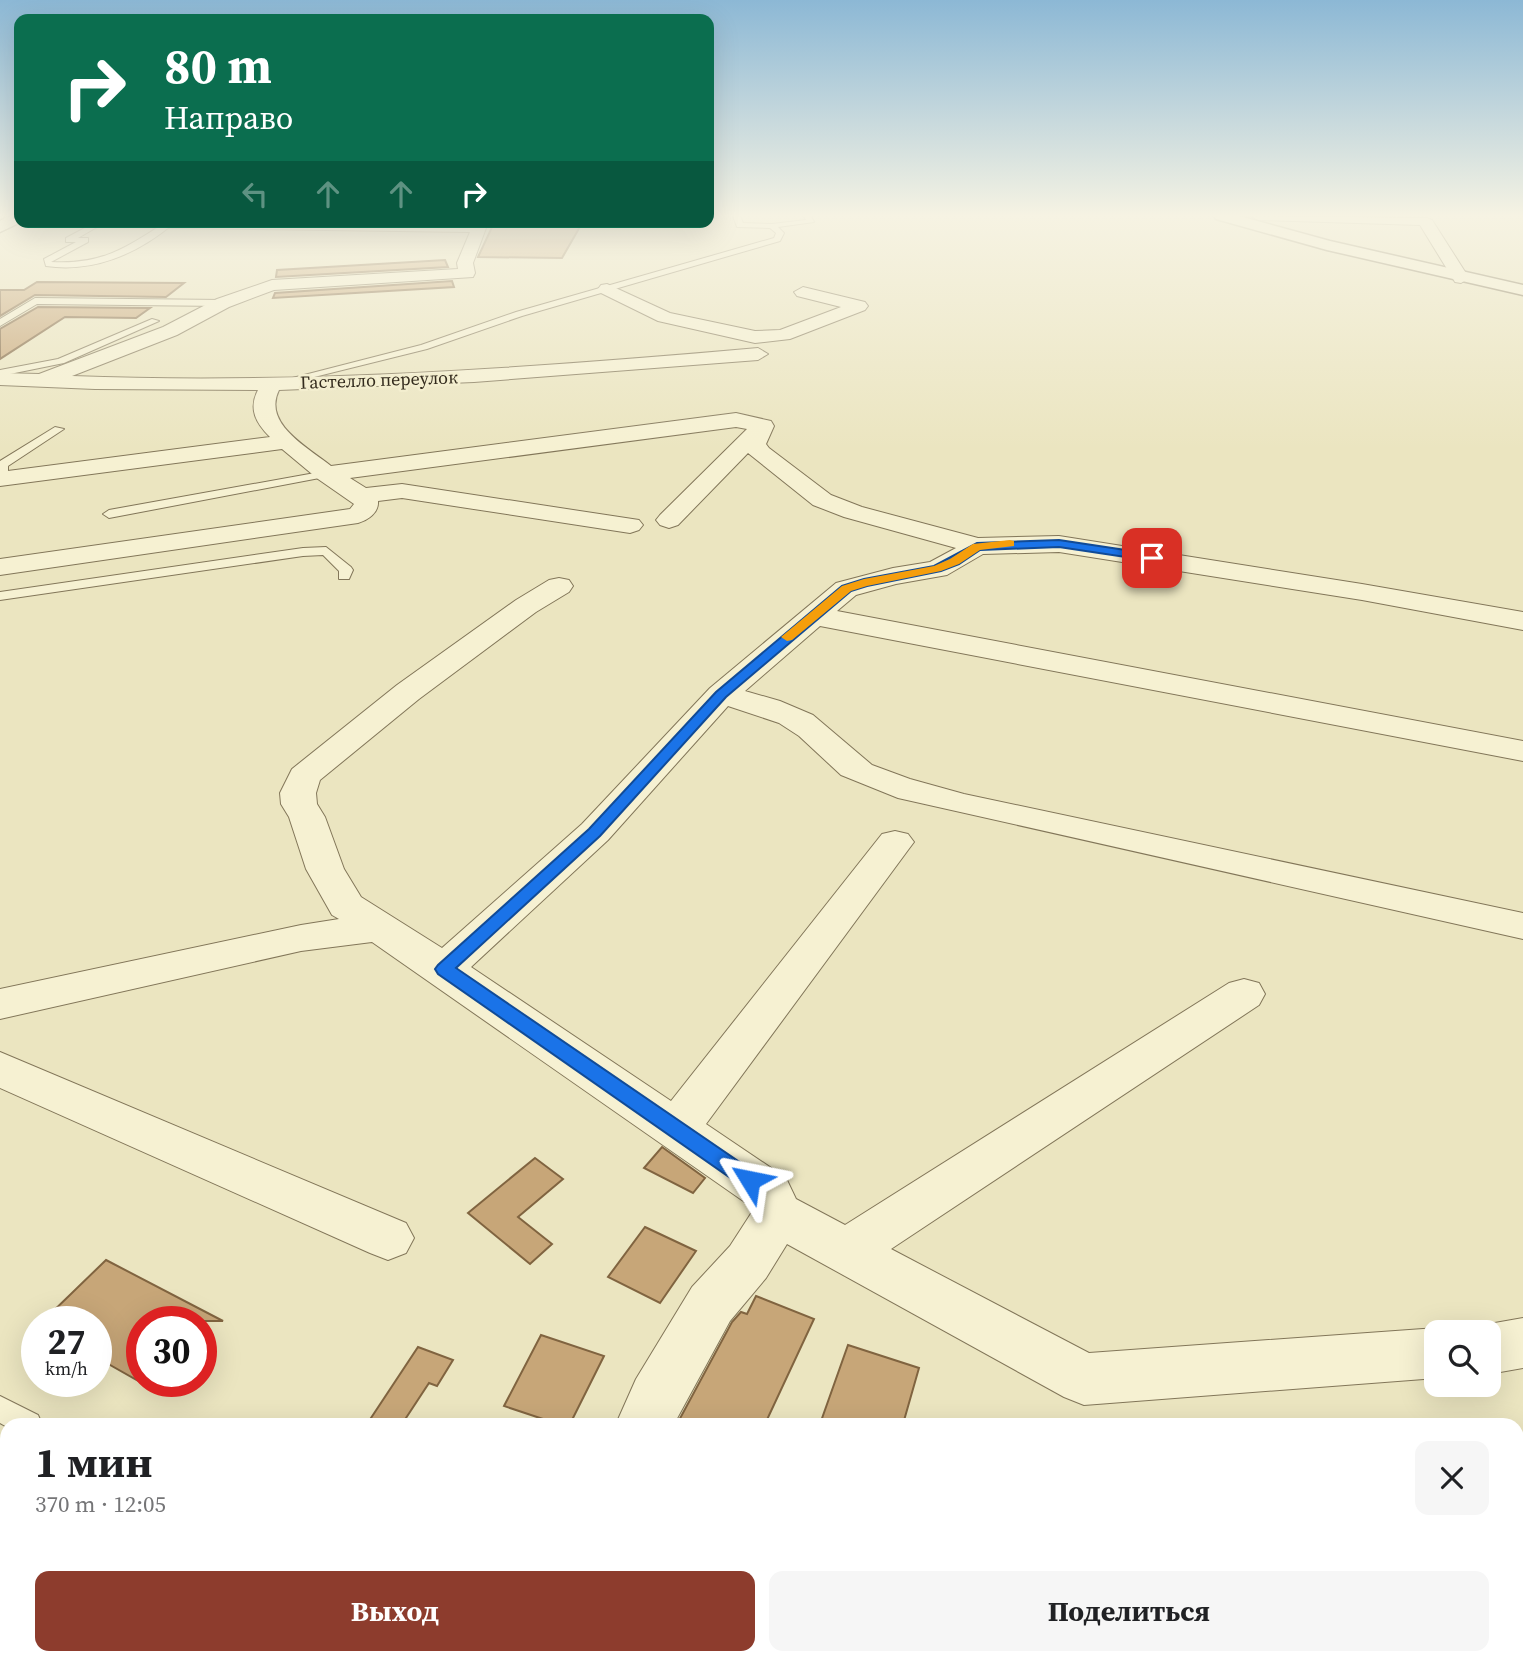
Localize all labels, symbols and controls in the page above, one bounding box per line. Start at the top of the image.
text: 80 m [164,32,272,99]
icon: right [49,42,140,133]
text: Направо [164,96,293,140]
icon: left [236,175,274,213]
icon: ahead [309,175,347,213]
icon: ahead [382,175,420,213]
icon: right [455,175,493,213]
street label: Гастелло переулок [300,364,458,395]
pin [1122,528,1182,588]
icon: arrive [1133,539,1171,577]
position arrow [713,1143,787,1217]
speed limit sign: 30 [126,1306,217,1397]
text: 27 [48,1318,85,1366]
map controls [1424,1320,1501,1397]
button: search [1424,1320,1501,1397]
text: km/h [45,1356,88,1381]
text: 1 мин [35,1433,152,1491]
button: close [1415,1441,1489,1515]
text: 370 m · 12:05 [35,1488,166,1520]
button: Выход [35,1571,755,1651]
button: Поделиться [769,1571,1489,1651]

